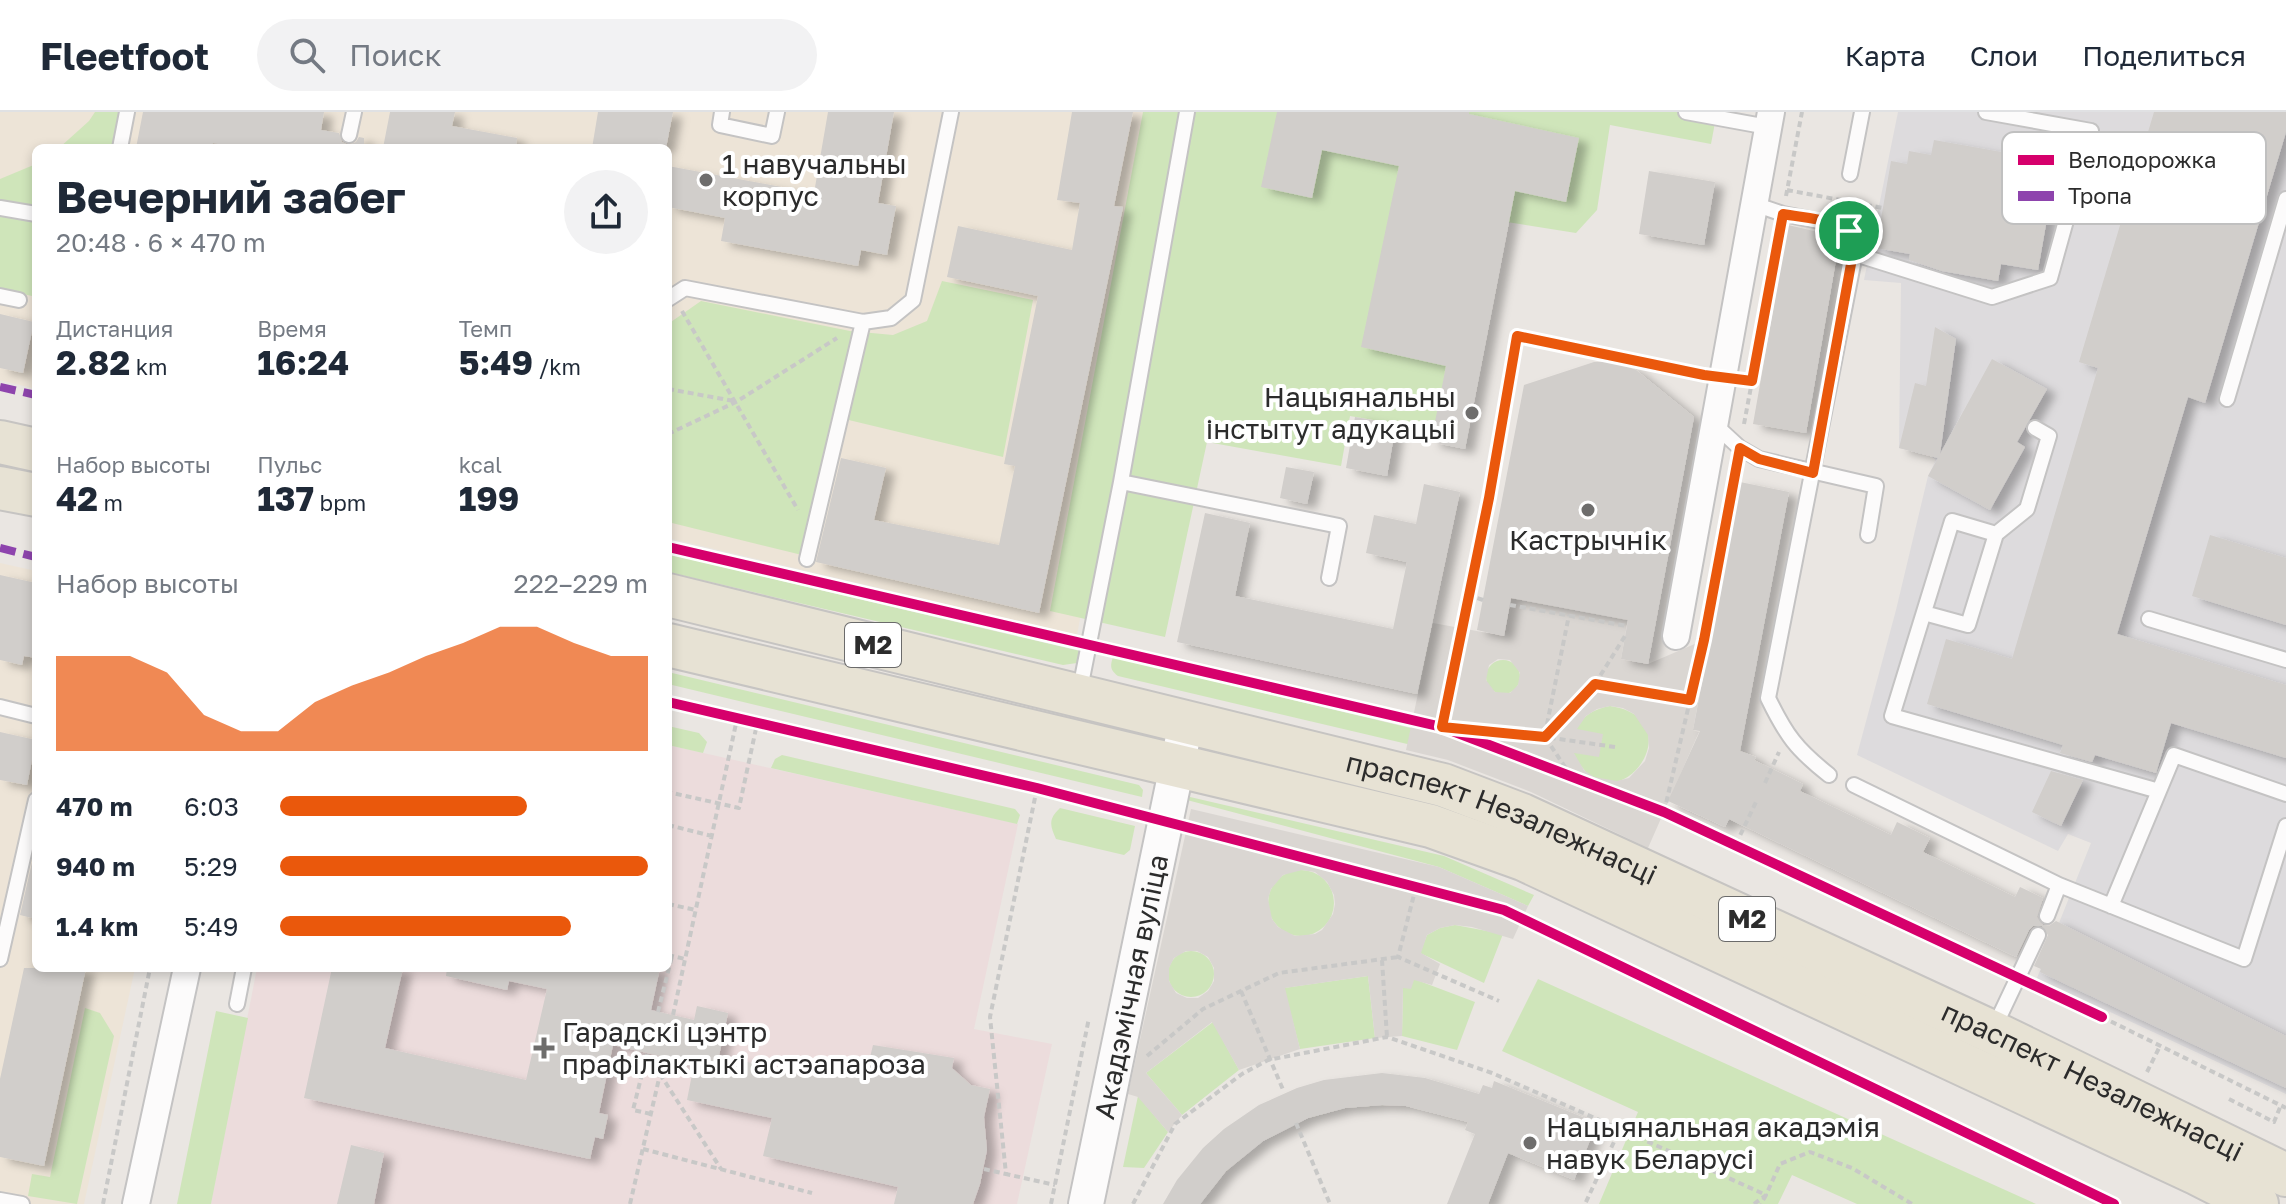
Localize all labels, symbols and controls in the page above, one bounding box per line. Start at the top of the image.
search box [257,19,817,91]
text: Fleetfoot [40,33,209,78]
icon: search [285,33,329,77]
text: Поиск [349,37,442,73]
text: Карта [1845,39,1926,72]
text: Слои [1970,39,2038,72]
text: Поделиться [2082,39,2246,72]
legend [2002,132,2266,224]
text: Велодорожка [2068,146,2216,173]
place label: 1 навучальны корпус [722,147,907,212]
text: Вечерний забег [56,170,406,223]
button: share [564,170,648,254]
marker: 1 навучальны корпус [697,171,715,189]
text: Тропа [2068,182,2132,209]
pin [1815,197,1883,265]
icon: arrive [1827,209,1871,253]
text: 20:48 · 6 × 470 m [56,227,266,258]
text: Дистанция [56,315,173,342]
text: Время [257,315,327,342]
text: Темп [459,315,512,342]
text: 2.82 [56,342,130,382]
text: 16:24 [257,342,349,382]
text: 5:49 [459,342,533,382]
text: km [130,353,168,380]
text: /km [533,353,581,380]
place label: Нацыянальны інстытут адукацыі [1206,380,1456,445]
marker: Нацыянальны інстытут адукацыі [1463,404,1481,422]
text: Набор высоты [56,451,211,478]
text: Пульс [257,451,322,478]
text: kcal [459,451,502,478]
text: 42 [56,478,98,518]
text: 137 [257,478,314,518]
text: 199 [459,478,519,518]
text: m [98,489,123,516]
text: bpm [314,489,366,516]
marker: Кастрычнік [1579,501,1597,519]
place label: Кастрычнік [1509,523,1667,556]
text: Набор высоты [56,568,239,599]
text: 222–229 m [514,568,648,599]
road number: М2 [845,623,901,667]
street label: праспект Незалежнасці [1343,745,1662,891]
text: 470 m [56,791,133,822]
text: 6:03 [184,791,239,822]
text: 940 m [56,851,135,882]
text: 5:29 [184,851,238,882]
street label: Акадэмічная вуліца [1087,851,1174,1122]
road number: М2 [1719,897,1775,941]
text: 1.4 km [56,911,138,942]
text: 5:49 [184,911,238,942]
street label: праспект Незалежнасці [1937,994,2249,1168]
place label: Гарадскі цэнтр прафілактыкі астэапароза [562,1015,926,1080]
marker: Гарадскі цэнтр прафілактыкі астэапароза [533,1037,555,1059]
place label: Нацыянальная акадэмія навук Беларусі [1546,1110,1880,1175]
marker: Нацыянальная акадэмія навук Беларусі [1521,1134,1539,1152]

